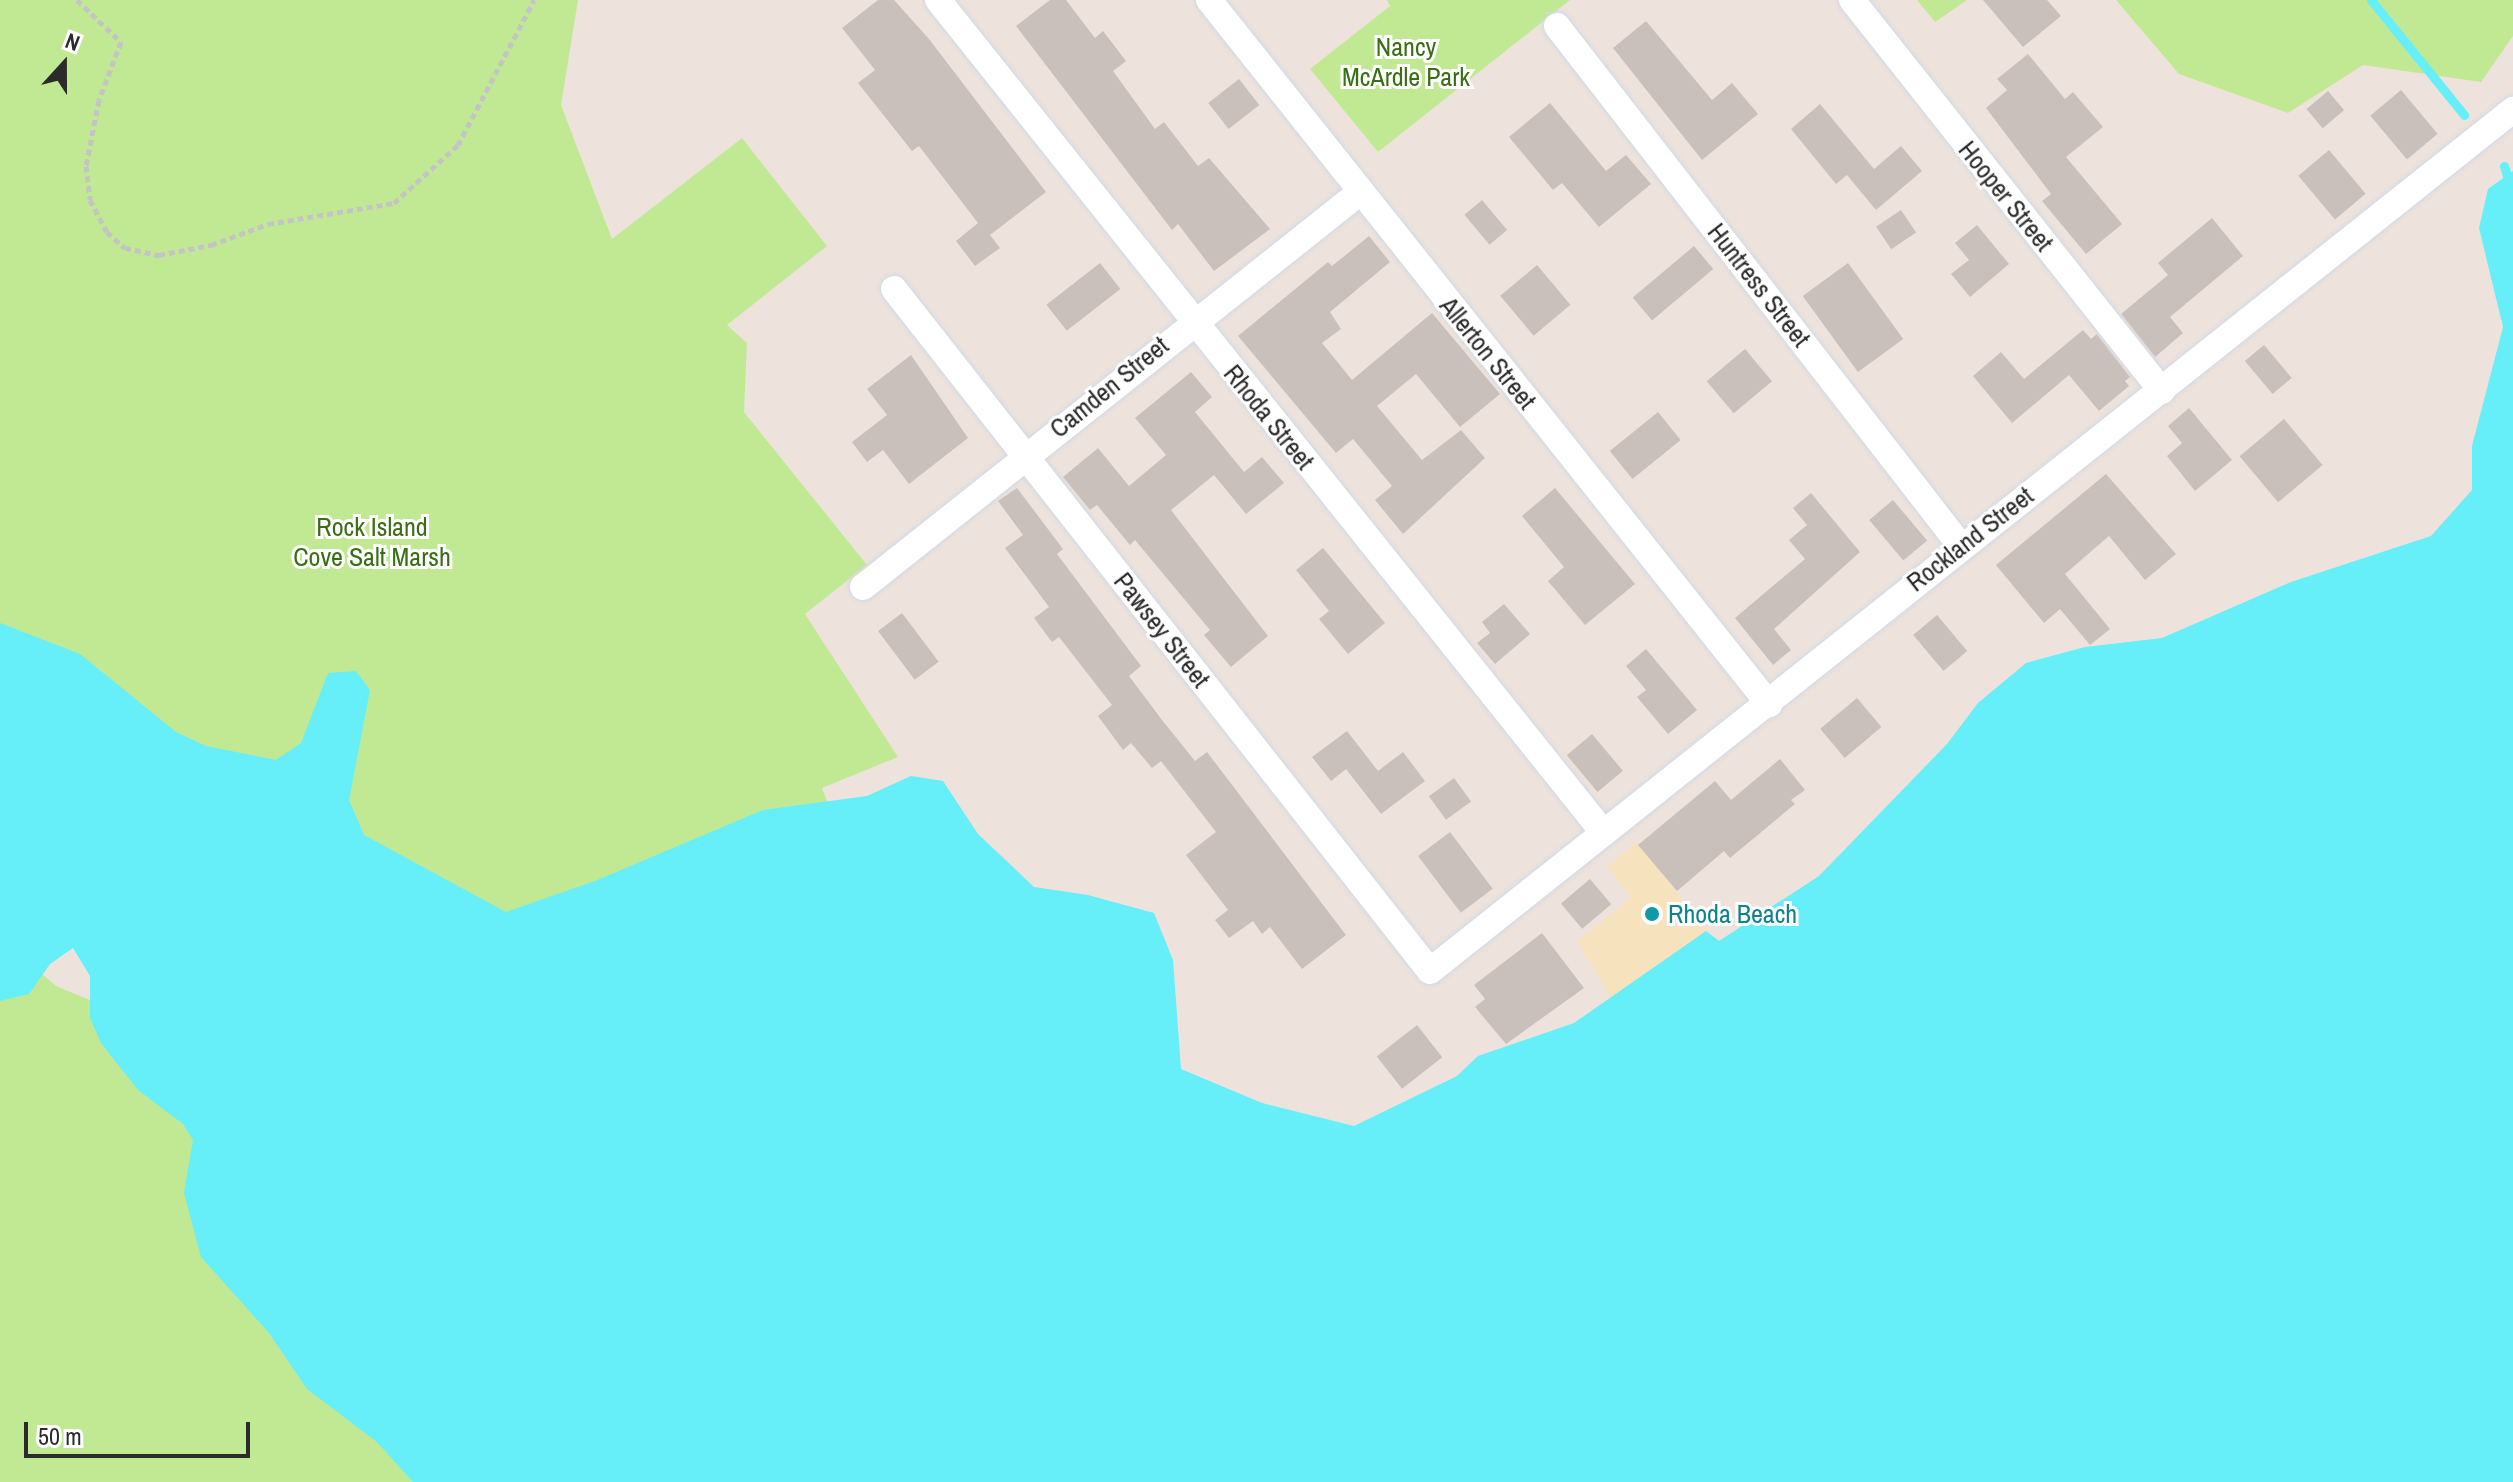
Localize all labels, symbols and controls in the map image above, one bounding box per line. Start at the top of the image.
north arrow [24,24,104,104]
text: N [61,25,84,58]
park label: Nancy McArdle Park [1342,31,1470,92]
street label: Hooper Street [1952,135,2060,257]
street label: Huntress Street [1701,217,1817,353]
street label: Allerton Street [1433,291,1543,415]
street label: Camden Street [1043,330,1175,444]
street label: Rhoda Street [1217,358,1321,476]
street label: Rockland Street [1901,480,2039,598]
park label: Rock Island Cove Salt Marsh [293,511,451,572]
street label: Pawsey Street [1107,566,1217,694]
place label: Rhoda Beach [1668,898,1797,930]
marker: Rhoda Beach [1643,905,1661,923]
scale bar [28,1406,254,1456]
text: 50 m [38,1420,82,1452]

